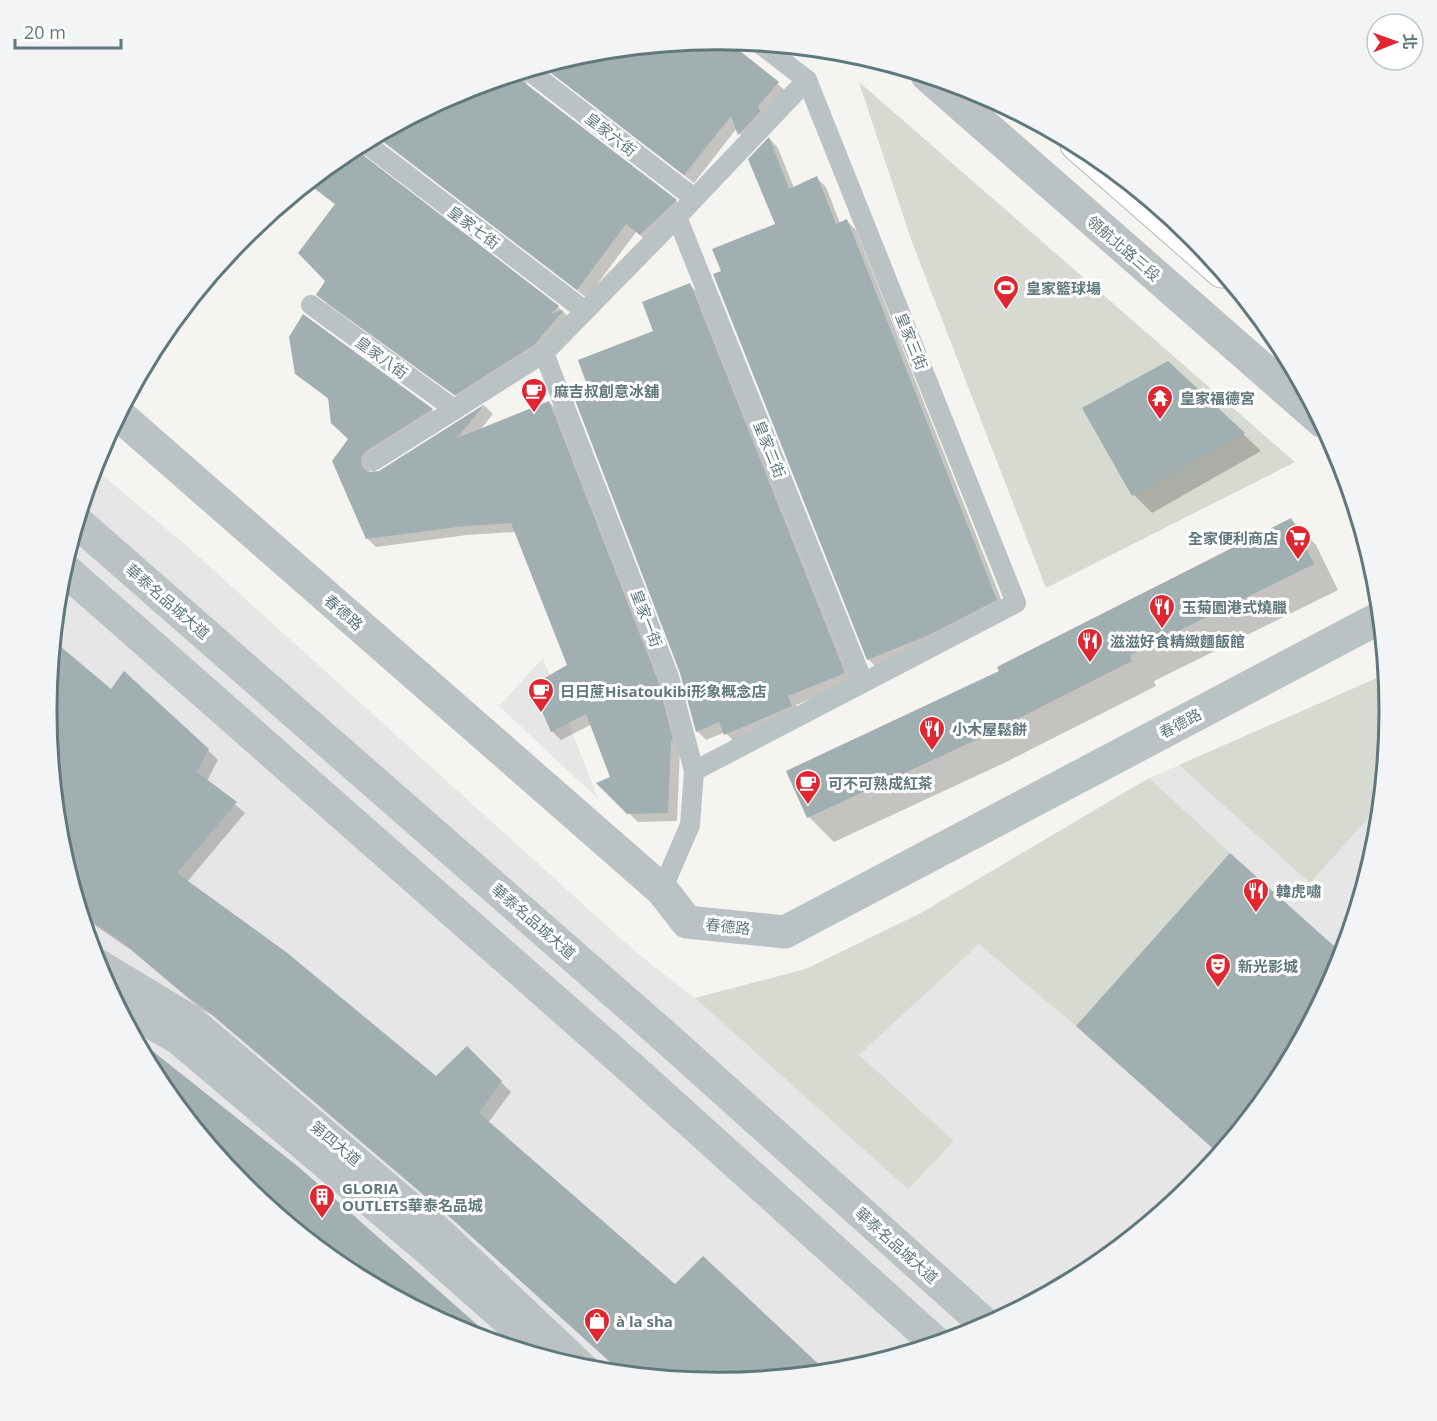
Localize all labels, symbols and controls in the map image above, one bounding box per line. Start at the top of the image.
scale bar [15,12,122,50]
north arrow [1365,12,1425,72]
text: 20 m [24,20,66,44]
text: 北 [1399,34,1421,50]
street label: 皇家六街 [581,108,641,160]
street label: 皇家七街 [444,201,504,253]
street label: 領航北路三段 [1083,211,1165,285]
sports icon: 皇家籃球場 [991,273,1021,311]
place label: 皇家籃球場 [1026,278,1101,298]
street label: 皇家三街 [891,309,933,373]
street label: 皇家八街 [352,331,412,383]
cafe icon: 麻吉叔創意冰舖 [519,376,549,414]
place label: 麻吉叔創意冰舖 [554,381,659,401]
temple icon: 皇家福德宮 [1145,383,1175,421]
place label: 皇家福德宮 [1180,388,1255,408]
street label: 皇家二街 [749,417,791,481]
supermarket icon: 全家便利商店 [1283,523,1313,561]
place label: 全家便利商店 [1188,528,1278,548]
street label: 華泰名品城大道 [122,559,214,643]
street label: 皇家一街 [627,586,667,650]
street label: 春德路 [320,590,368,634]
restaurant icon: 玉菊園港式燒臘 [1147,592,1177,630]
place label: 玉菊園港式燒臘 [1182,597,1287,617]
restaurant icon: 滋滋好食精緻麵飯館 [1075,626,1105,664]
place label: 滋滋好食精緻麵飯館 [1110,631,1245,651]
cafe icon: 日日蔗Hisatoukibi形象概念店 [526,676,556,714]
place label: 日日蔗Hisatoukibi形象概念店 [560,681,766,701]
street label: 春德路 [1155,704,1205,742]
restaurant icon: 小木屋鬆餅 [917,714,947,752]
place label: 小木屋鬆餅 [952,719,1027,739]
cafe icon: 可不可熟成紅茶 [793,768,823,806]
place label: 可不可熟成紅茶 [828,773,933,793]
restaurant icon: 韓虎嘯 [1241,876,1271,914]
street label: 華泰名品城大道 [488,879,580,963]
place label: 韓虎嘯 [1276,881,1321,901]
street label: 春德路 [705,914,751,938]
theatre icon: 新光影城 [1203,951,1233,989]
place label: 新光影城 [1238,956,1298,976]
street label: 第四大道 [307,1116,365,1170]
place label: GLORIA OUTLETS華泰名品城 [342,1178,483,1215]
building icon: GLORIA OUTLETS華泰名品城 [307,1182,337,1220]
street label: 華泰名品城大道 [851,1202,943,1288]
shop icon: à la sha [582,1306,612,1344]
place label: à la sha [616,1311,673,1331]

